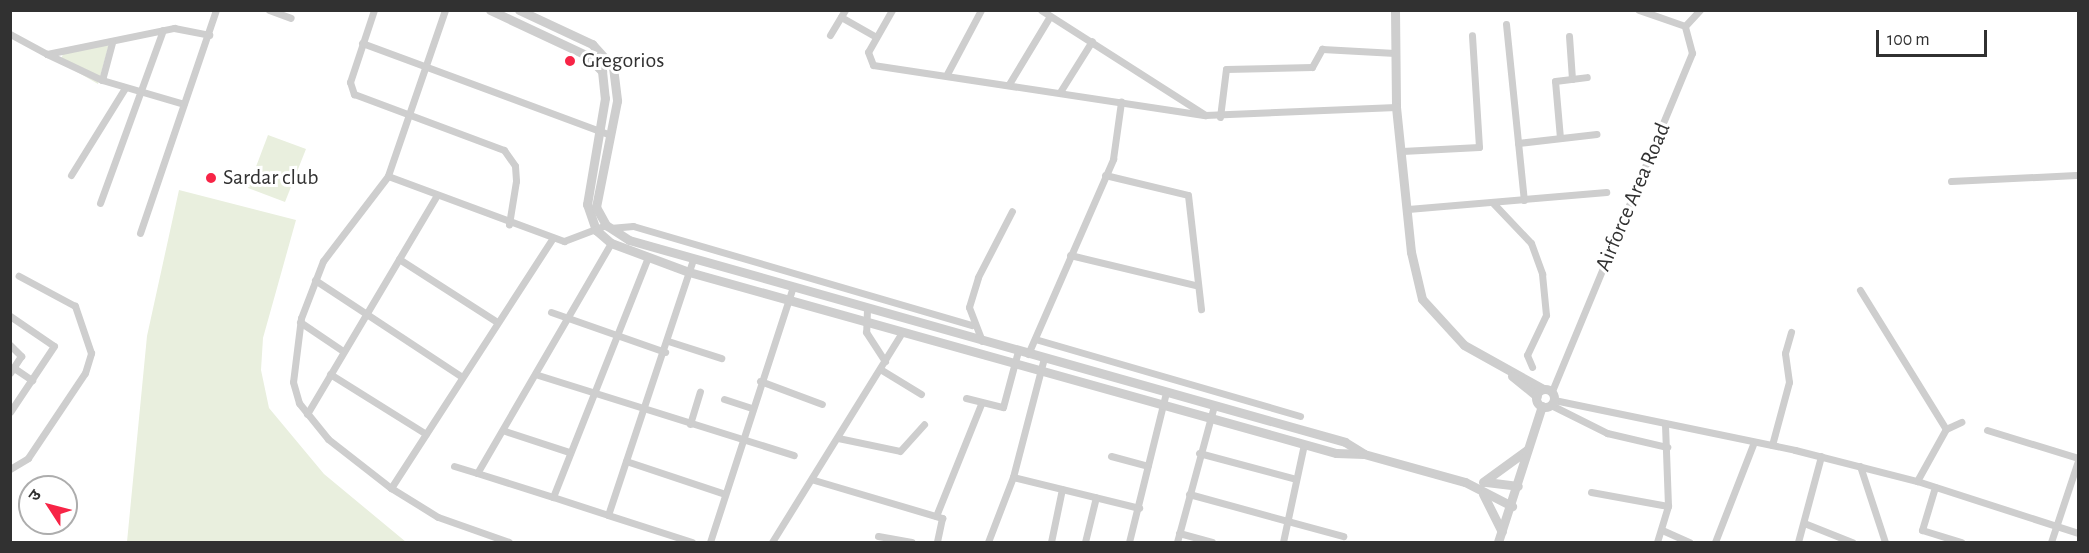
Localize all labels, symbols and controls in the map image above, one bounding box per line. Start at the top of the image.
scale bar [1879,18,1990,56]
text: 100 m [1887,31,1930,49]
place label: Gregorios [582,48,664,74]
marker: Gregorios [563,54,577,68]
street label: Airforce Area Road [1590,119,1676,275]
place label: Sardar club [223,165,318,191]
marker: Sardar club [204,171,218,185]
north arrow [18,475,78,535]
text: उ [26,487,44,504]

